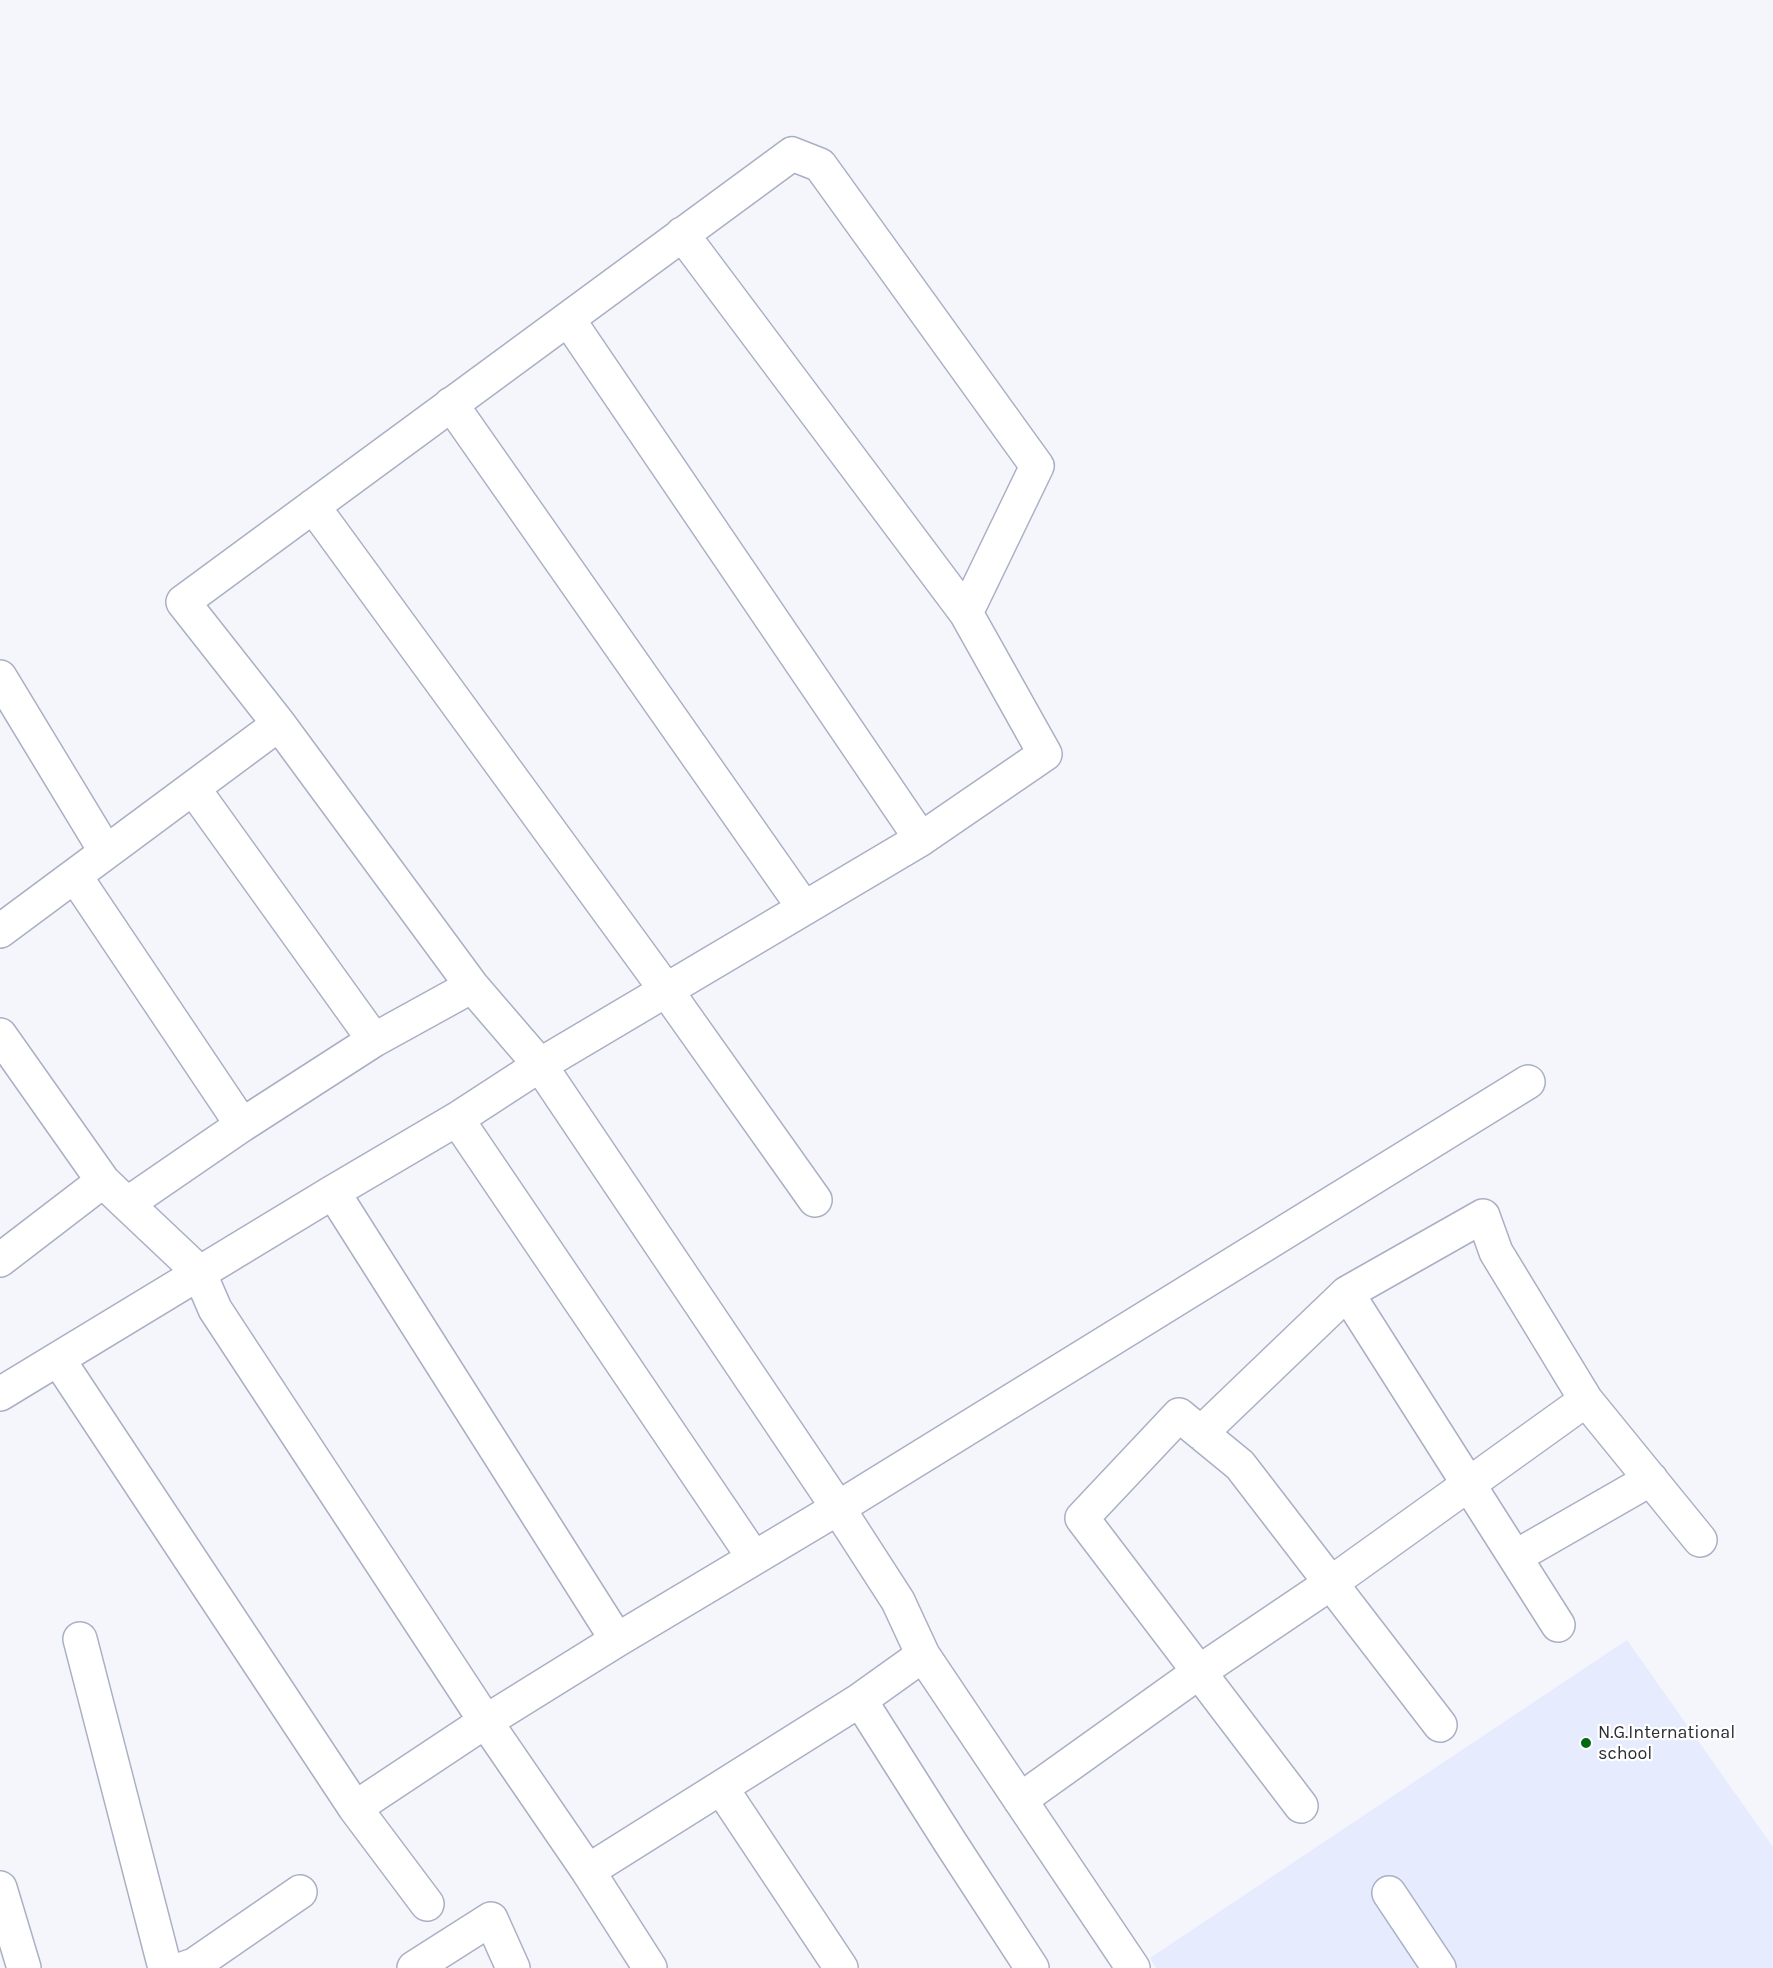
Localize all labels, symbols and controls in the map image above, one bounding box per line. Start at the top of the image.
place label: N.G.International school [1598,1722,1735,1764]
marker: N.G.International school [1579,1736,1593,1750]

